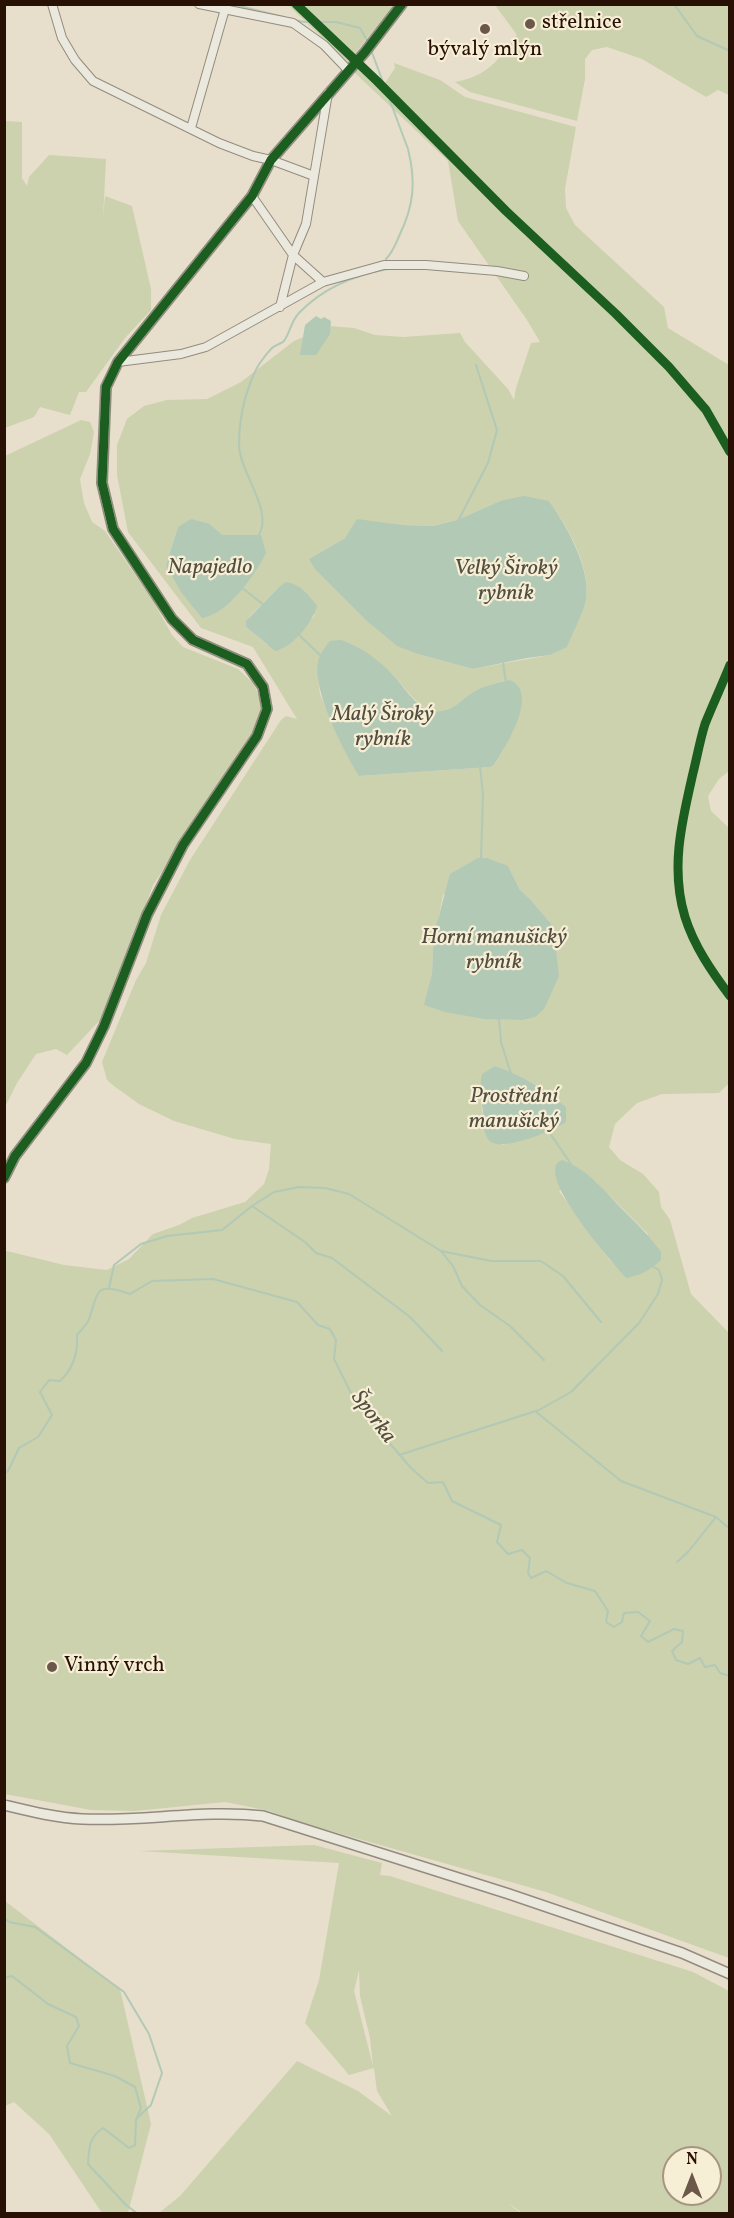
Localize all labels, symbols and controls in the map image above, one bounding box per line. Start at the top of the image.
place label: střelnice [542,11,622,37]
marker: střelnice [523,17,537,31]
marker: bývalý mlýn [478,22,492,36]
place label: bývalý mlýn [428,38,542,64]
water label: Napajedlo [168,556,252,582]
water label: Velký Široký rybník [454,557,558,608]
water label: Malý Široký rybník [332,703,434,754]
water label: Horní manušický rybník [421,926,567,978]
water label: Prostřední manušický [469,1085,559,1136]
water label: Šporka [344,1386,400,1450]
place label: Vinný vrch [64,1654,165,1680]
marker: Vinný vrch [45,1660,59,1674]
north arrow [662,2146,722,2206]
text: N [686,2149,698,2171]

